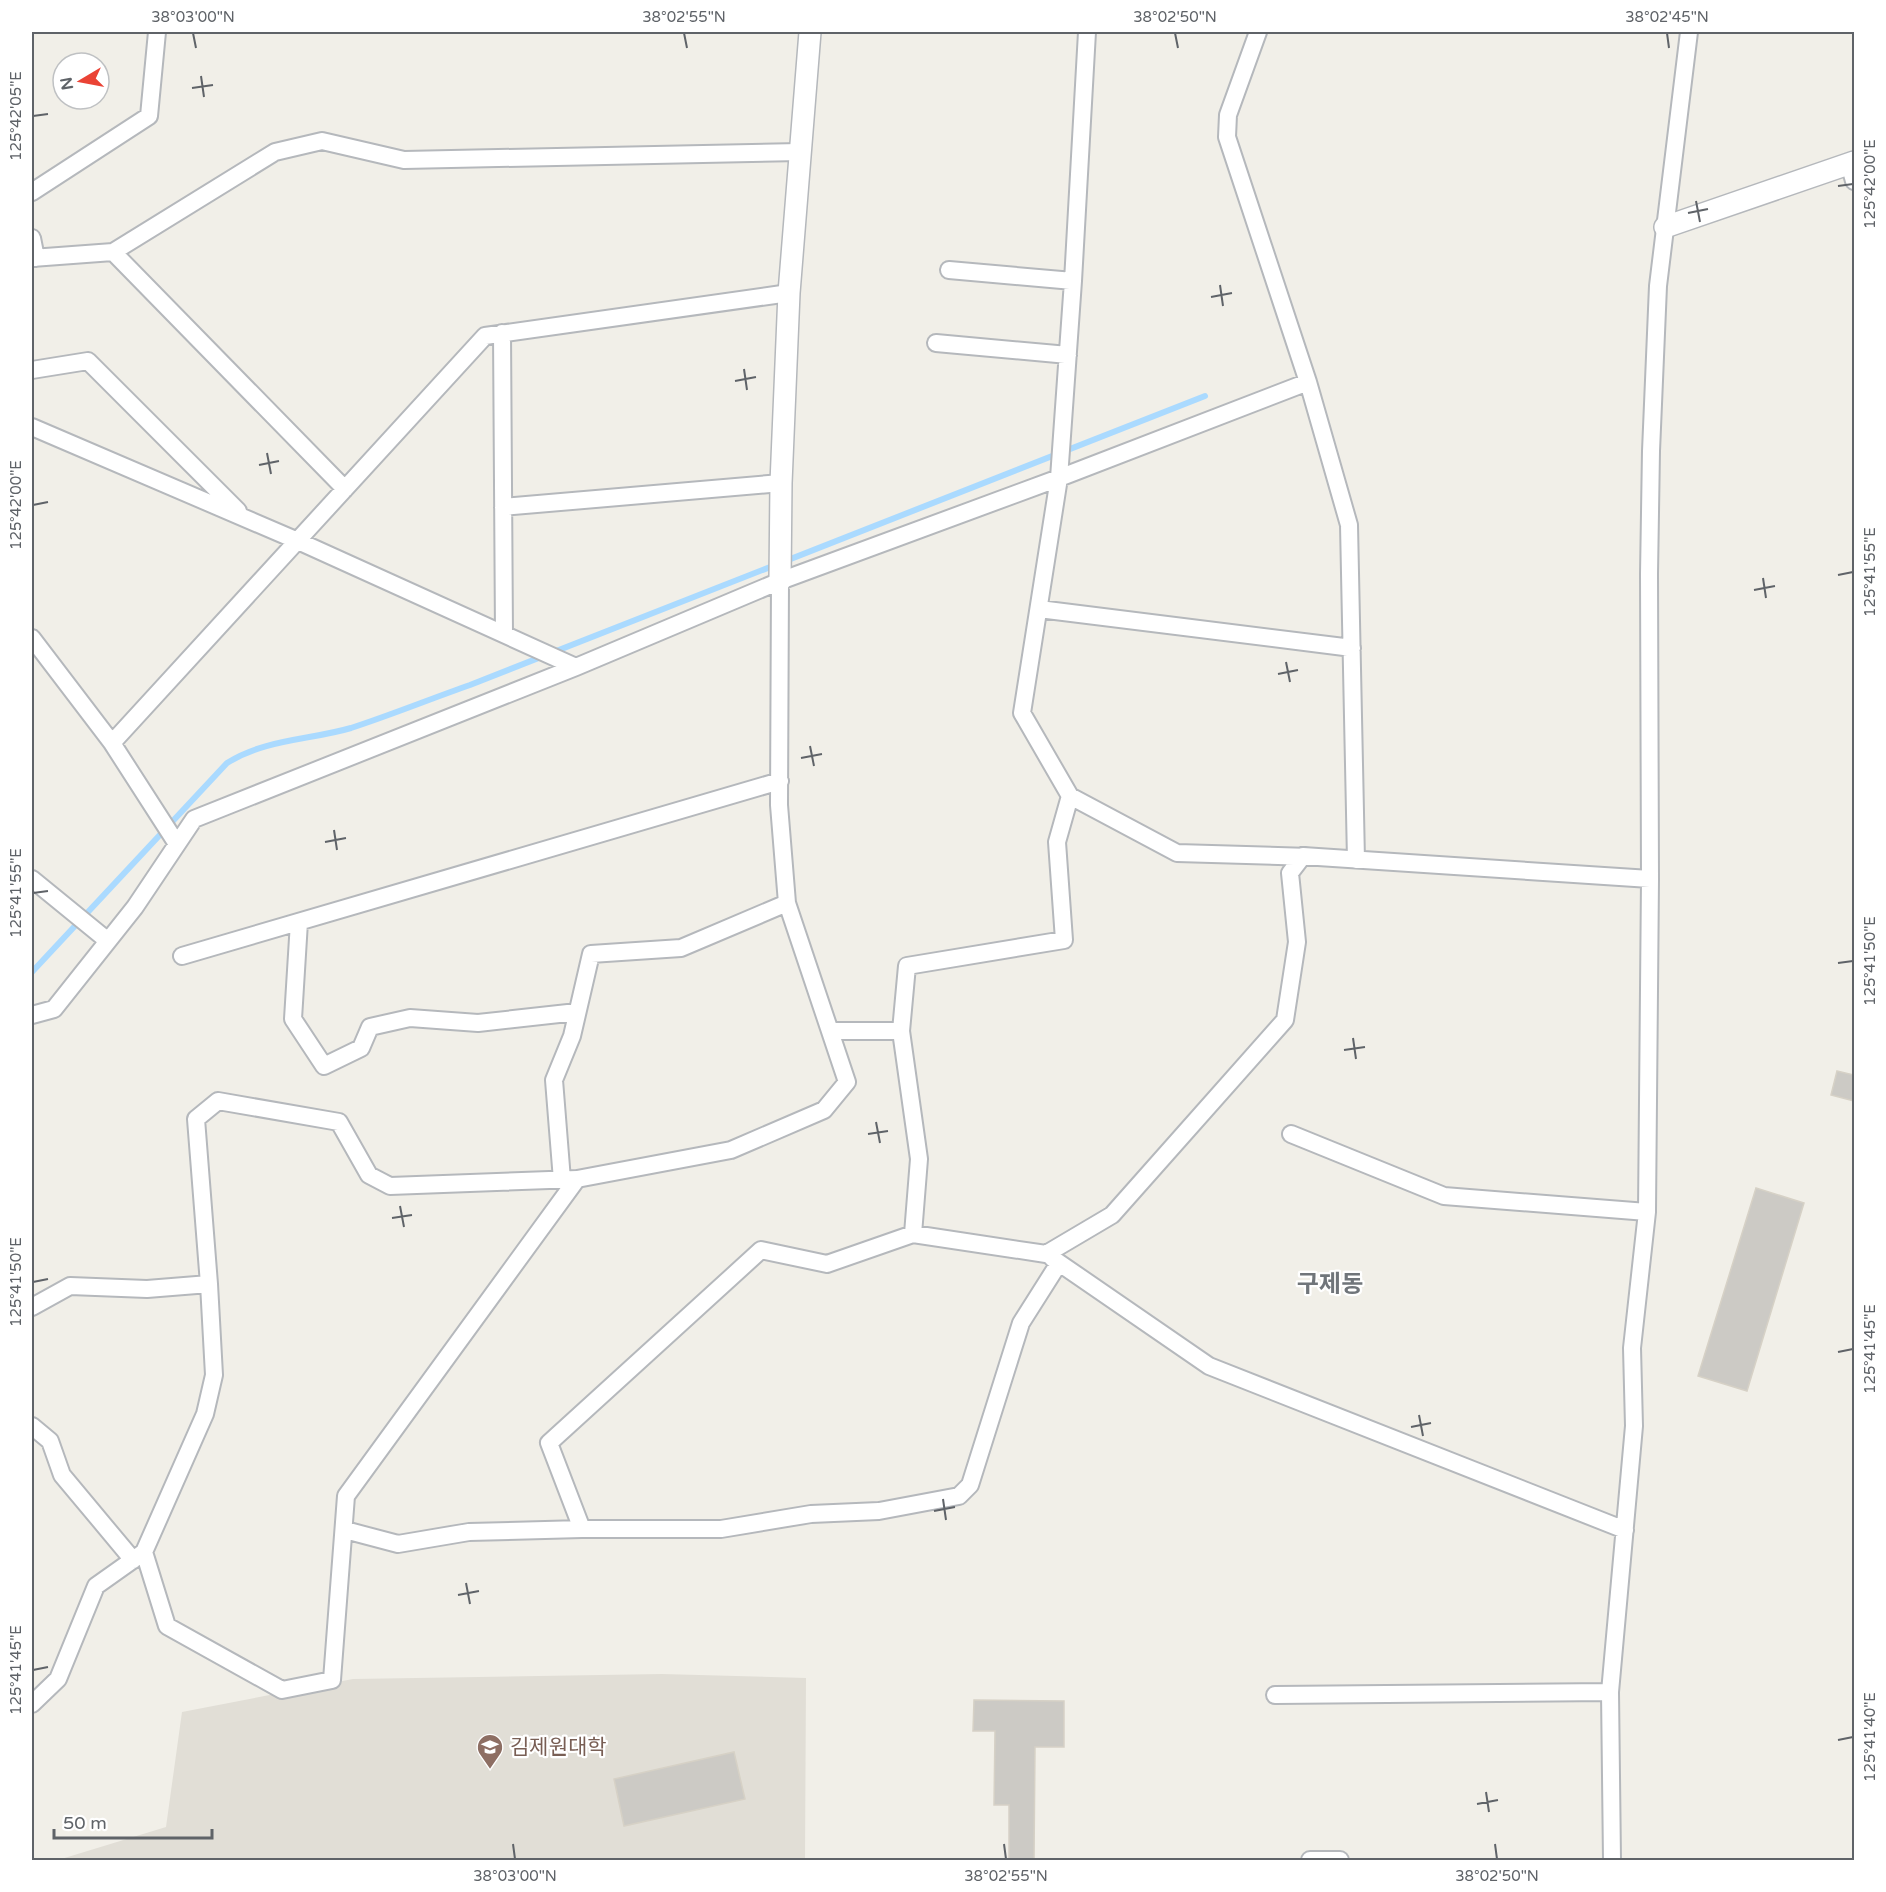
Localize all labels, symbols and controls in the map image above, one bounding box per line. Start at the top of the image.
text: 38°03'00"N [151,8,235,26]
text: 38°02'55"N [642,8,726,26]
text: 38°02'50"N [1133,8,1217,26]
text: 38°02'45"N [1625,8,1709,26]
north arrow [51,51,111,111]
text: 125°42'05"E [7,71,25,161]
text: N [56,75,78,91]
text: 125°42'00"E [1861,139,1879,229]
text: 125°42'00"E [7,460,25,550]
text: 125°41'55"E [1861,527,1879,617]
text: 125°41'55"E [7,848,25,938]
text: 125°41'50"E [1861,916,1879,1006]
text: 125°41'50"E [7,1237,25,1327]
district label: 구제동 [1297,1270,1363,1299]
text: 125°41'45"E [1861,1304,1879,1394]
text: 125°41'45"E [7,1625,25,1715]
text: 125°41'40"E [1861,1692,1879,1782]
school or university icon: 김제원대학 [475,1732,505,1770]
place label: 김제원대학 [510,1735,607,1760]
scale bar [54,1802,212,1840]
text: 50 m [63,1812,107,1834]
text: 38°03'00"N [473,1867,557,1885]
text: 38°02'55"N [964,1867,1048,1885]
text: 38°02'50"N [1455,1867,1539,1885]

